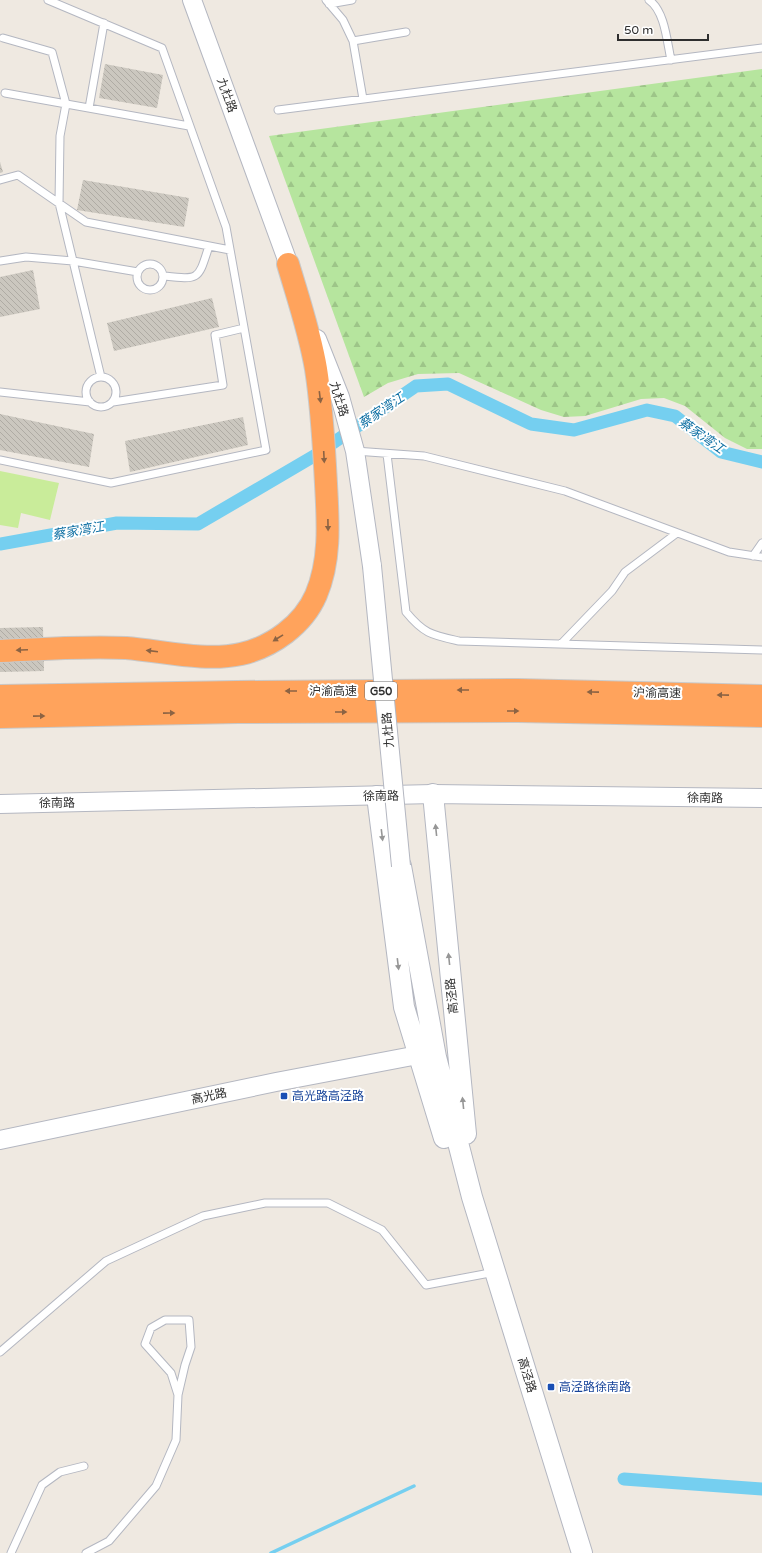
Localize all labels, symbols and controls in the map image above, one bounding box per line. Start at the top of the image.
scale bar [618,16,708,42]
text: 50 m [624,23,653,37]
street label: 九杜路 [214,76,240,114]
street label: 九杜路 [327,380,351,418]
water label: 蔡家湾江 [356,389,409,432]
one-way arrow [317,390,323,403]
water label: 蔡家湾江 [676,414,729,458]
one-way arrow [321,451,328,463]
water label: 蔡家湾江 [51,518,107,543]
one-way arrow [325,519,331,532]
one-way arrow [272,635,284,642]
one-way arrow [15,647,28,653]
one-way arrow [146,648,158,654]
road number: G50 [365,682,397,700]
street label: 沪渝高速 [309,684,357,698]
street label: 沪渝高速 [633,686,681,700]
one-way arrow [456,687,469,693]
one-way arrow [284,688,297,694]
one-way arrow [586,689,599,695]
one-way arrow [716,692,729,698]
one-way arrow [507,708,520,714]
one-way arrow [335,709,348,715]
one-way arrow [163,710,176,716]
street label: 九杜路 [379,711,397,749]
one-way arrow [33,713,46,719]
street label: 徐南路 [363,789,399,803]
street label: 徐南路 [687,791,723,805]
street label: 徐南路 [39,796,75,810]
one-way arrow [433,824,439,836]
one-way arrow [379,828,385,841]
one-way arrow [445,953,452,965]
one-way arrow [395,957,401,970]
street label: 高泾路 [443,977,461,1015]
street label: 高光路 [190,1085,228,1107]
place label: 高光路高泾路 [292,1089,364,1103]
marker: 高光路高泾路 [279,1091,289,1101]
one-way arrow [459,1097,466,1109]
street label: 高泾路 [515,1356,539,1394]
place label: 高泾路徐南路 [559,1380,631,1394]
marker: 高泾路徐南路 [546,1382,556,1392]

